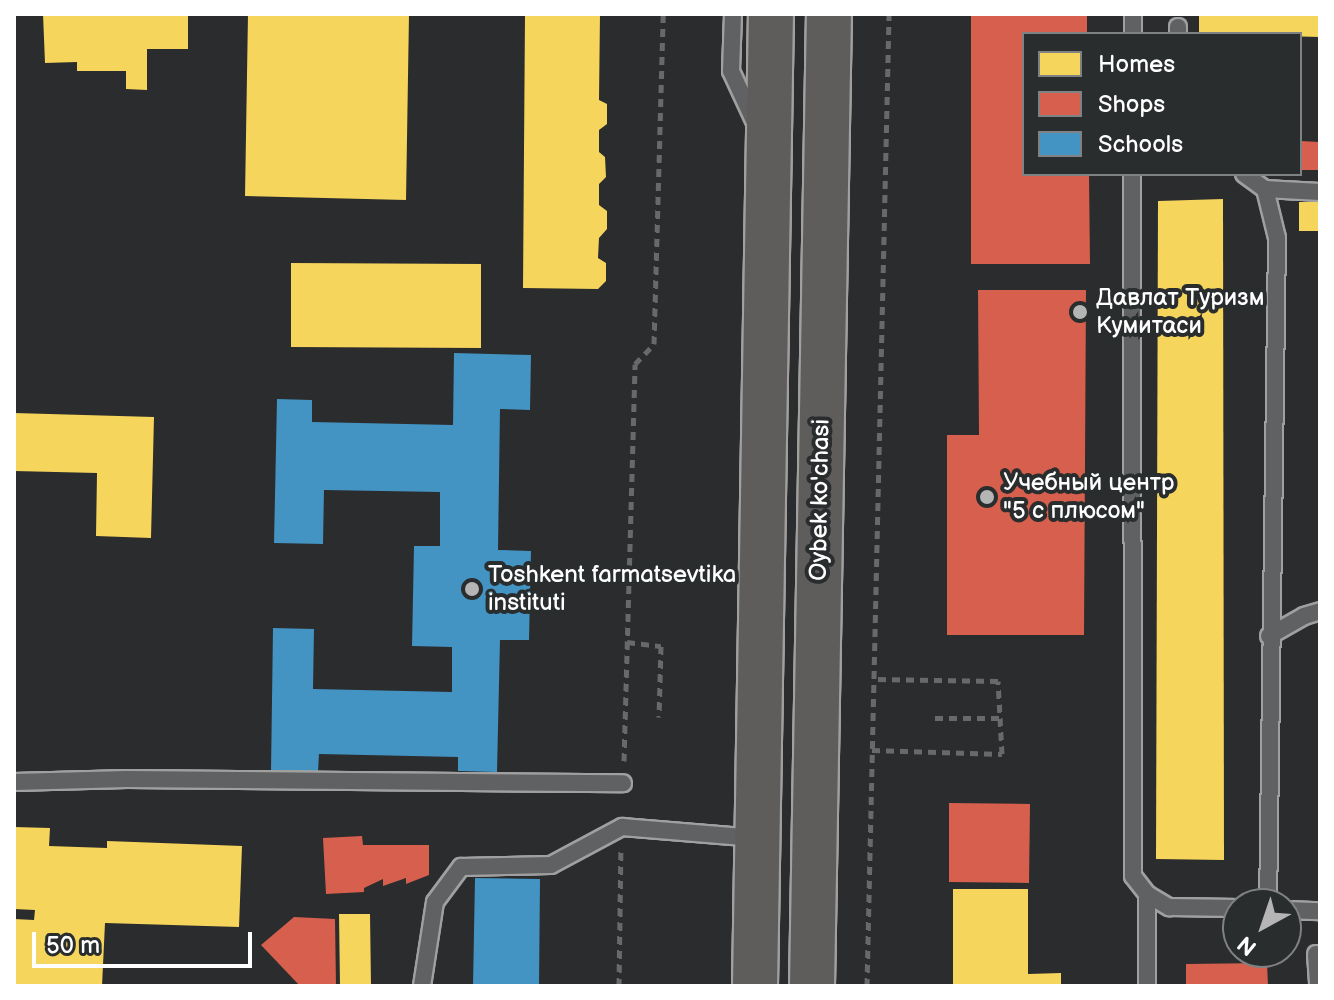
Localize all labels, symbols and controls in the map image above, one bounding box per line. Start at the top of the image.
legend [1022,32,1302,176]
text: Homes [1098,50,1175,79]
text: Shops [1098,90,1165,119]
text: Schools [1098,130,1183,159]
place label: Давлат Туризм Кумитаси [1096,284,1264,340]
marker: Давлат Туризм Кумитаси [1071,303,1089,321]
street label: Oybek ko'chasi [804,419,836,581]
place label: Учебный центр "5 с плюсом" [1003,469,1174,525]
marker: Учебный центр "5 с плюсом" [978,488,996,506]
place label: Toshkent farmatsevtika instituti [488,561,736,617]
marker: Toshkent farmatsevtika instituti [463,580,481,598]
north arrow [1222,888,1302,968]
scale bar [36,916,256,966]
text: N [1233,930,1263,961]
text: 50 m [46,931,100,960]

